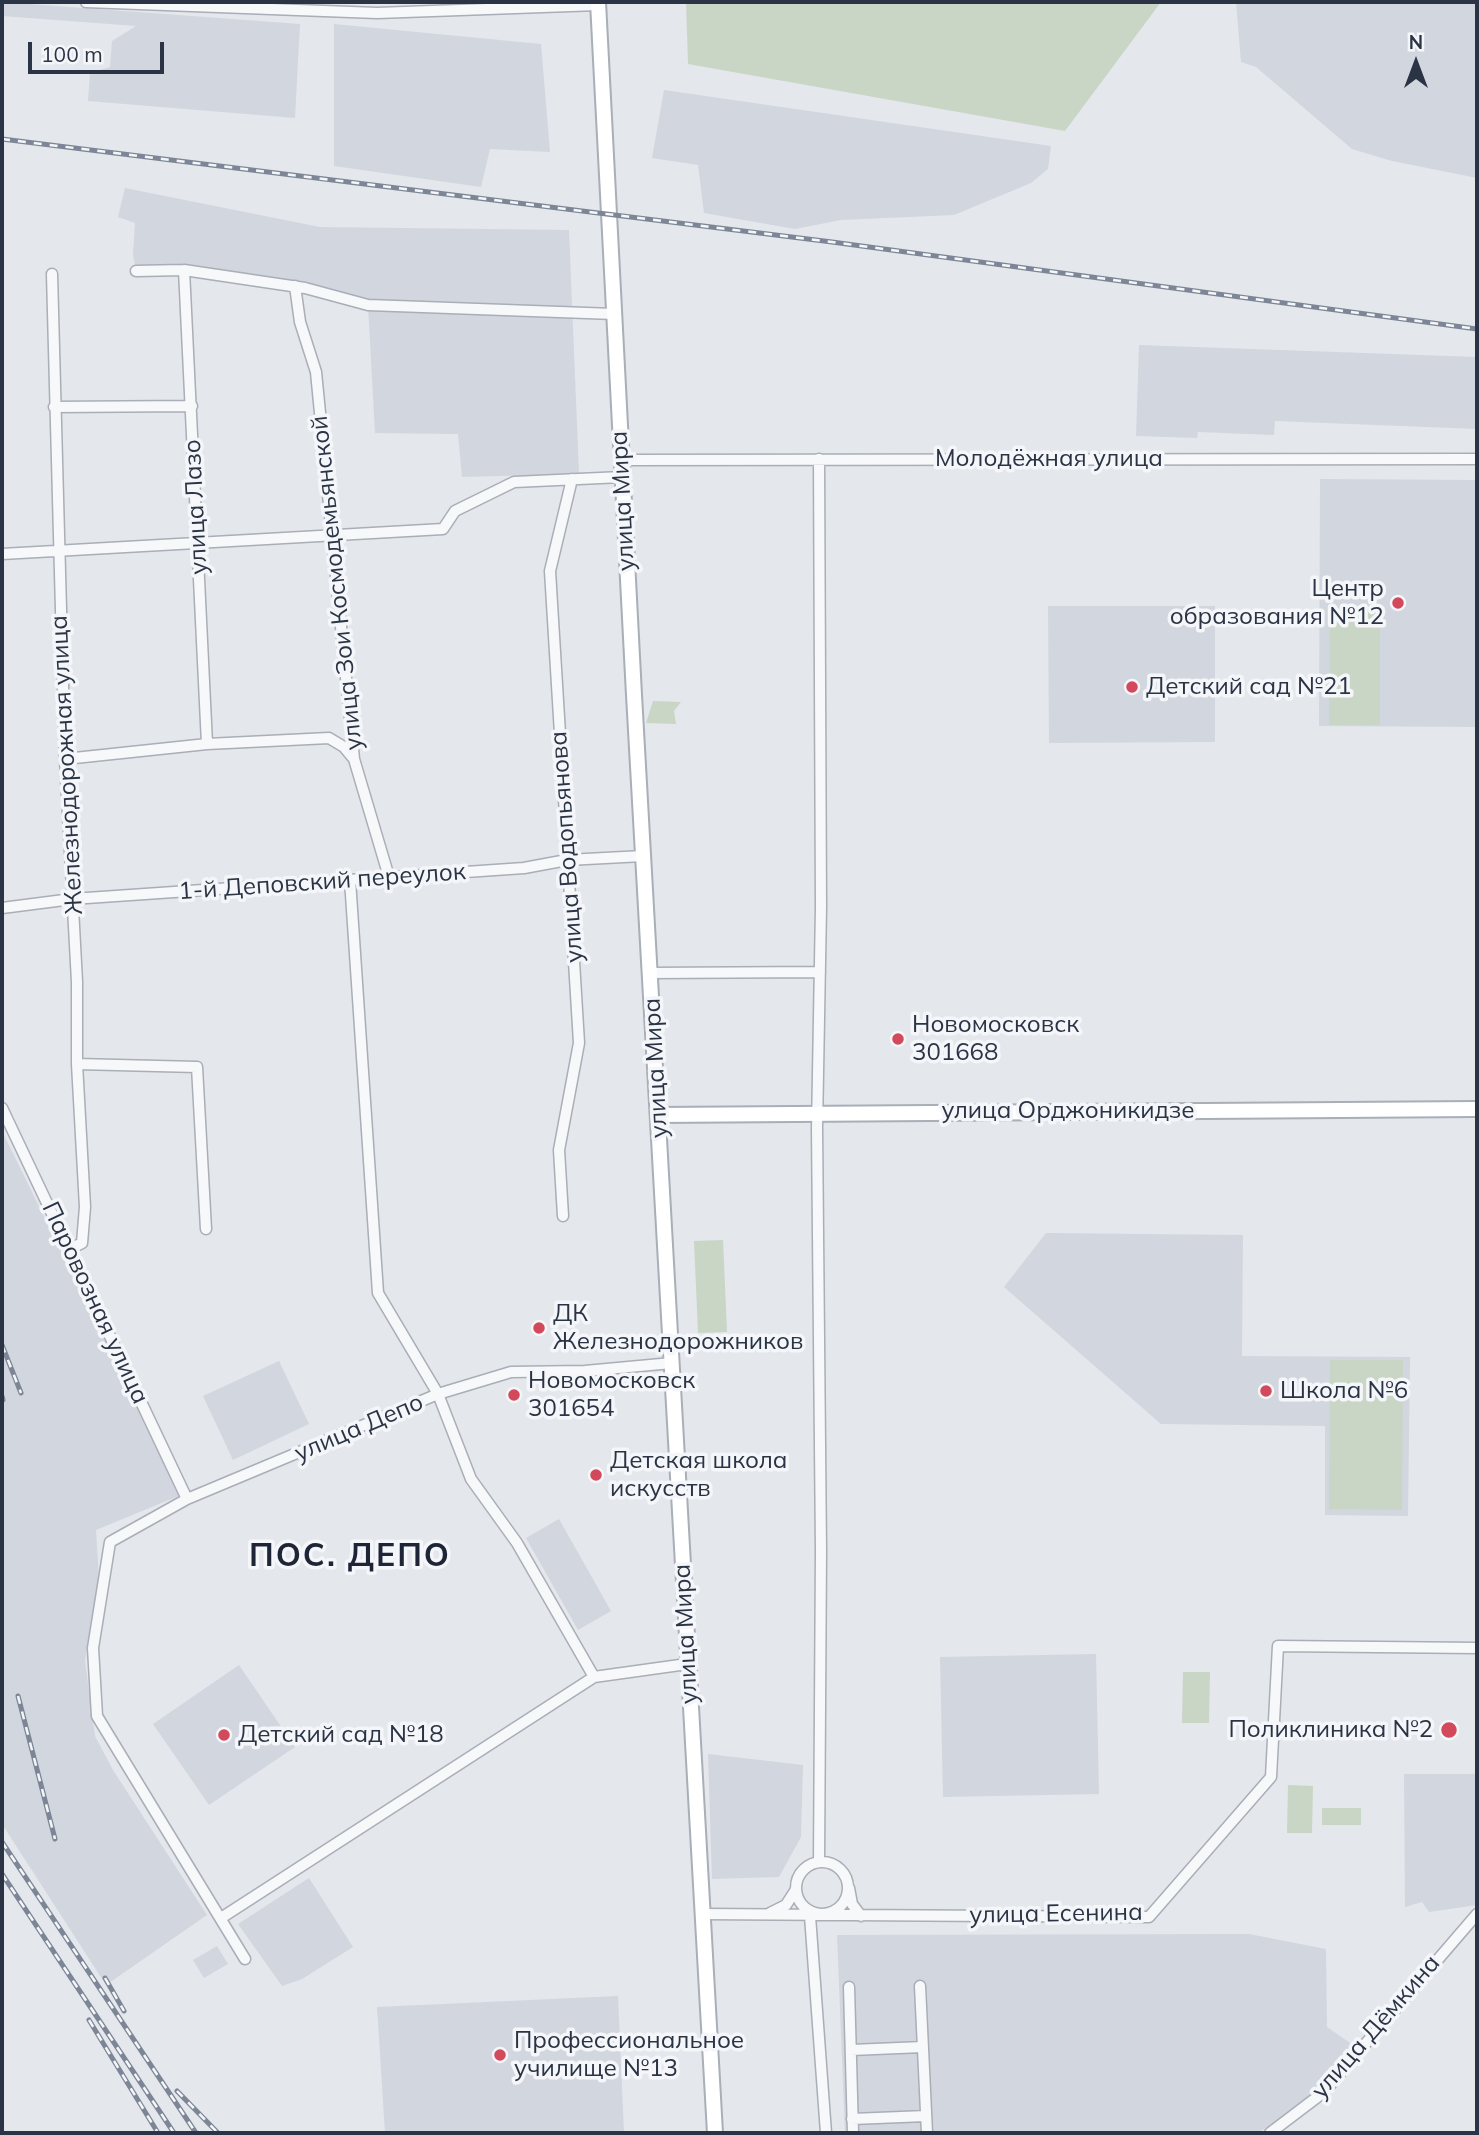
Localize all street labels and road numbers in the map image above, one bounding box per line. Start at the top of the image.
street label: улица Зои Космодемьянской [305,414,369,752]
street label: улица Мира [605,430,641,572]
street label: улица Лазо [178,439,214,575]
street label: Молодёжная улица [935,445,1163,473]
street label: Железнодорожная улица [45,615,89,915]
street label: улица Водопьянова [545,730,589,964]
street label: 1-й Деповский переулок [177,858,467,906]
street label: улица Мира [638,997,674,1139]
street label: улица Орджоникидзе [941,1097,1195,1125]
street label: Паровозная улица [36,1197,154,1409]
street label: улица Депо [290,1388,428,1468]
street label: улица Мира [668,1563,704,1705]
street label: улица Есенина [969,1898,1143,1930]
street label: улица Дёмкина [1306,1949,1446,2105]

